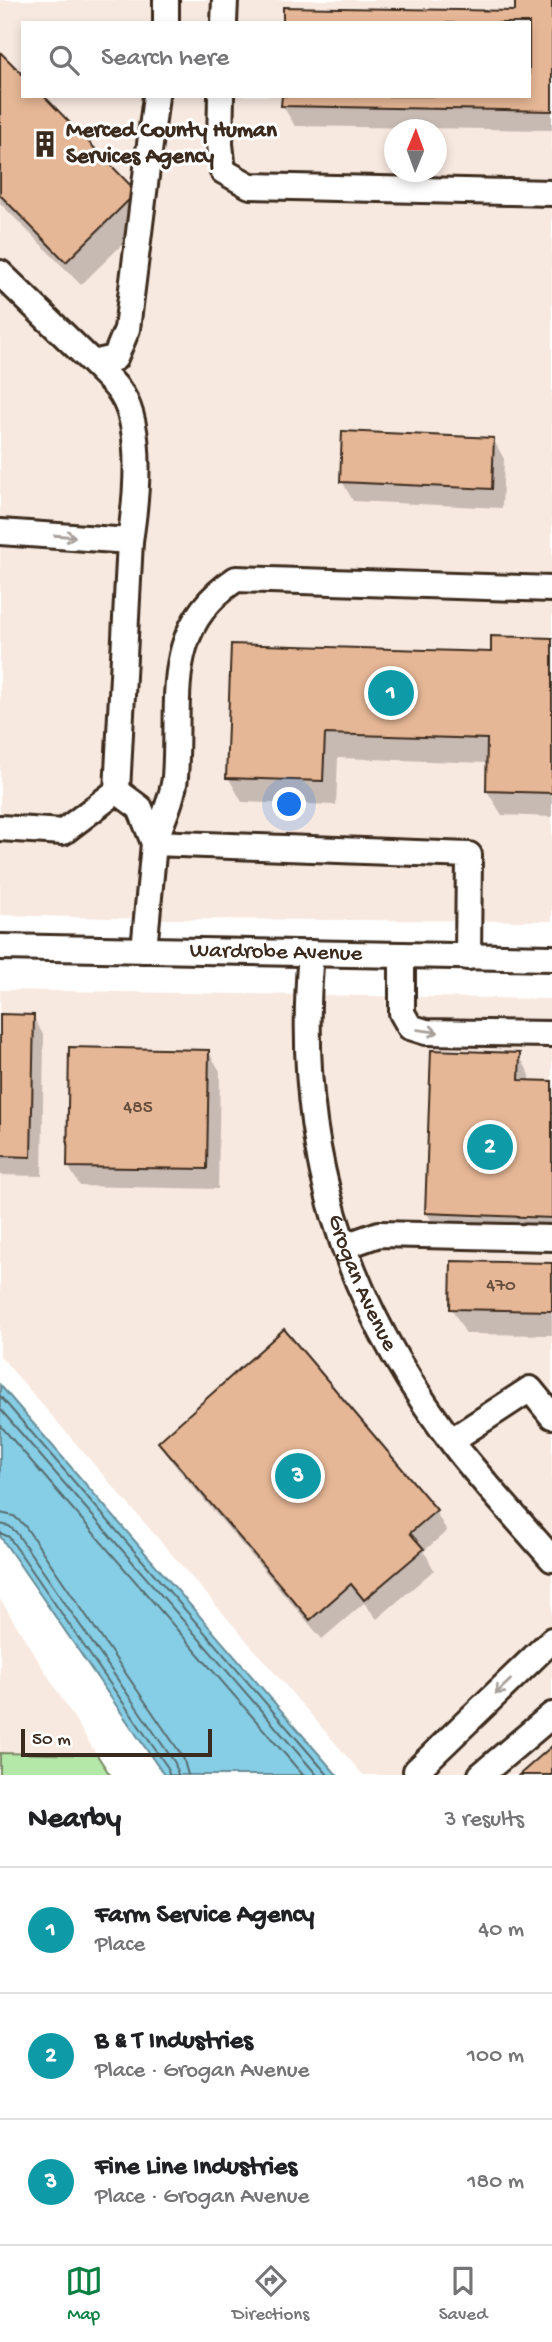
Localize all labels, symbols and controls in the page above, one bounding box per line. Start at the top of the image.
search box [21,21,531,98]
icon: search [45,41,83,79]
text: Search here [101,44,229,75]
place label: Merced County Human Services Agency [66,118,278,171]
north arrow [384,119,447,182]
building icon: Merced County Human Services Agency [30,129,60,159]
one-way arrow [53,530,76,543]
pin: 1 [368,667,414,719]
your location [272,787,306,821]
street label: Wardrobe Avenue [189,937,364,968]
one-way arrow [416,1024,439,1037]
house number: 485 [123,1097,153,1120]
pin: 2 [467,1121,513,1173]
street label: Grogan Avenue [321,1211,403,1357]
house number: 470 [486,1275,516,1298]
pin: 3 [275,1450,321,1502]
one-way arrow [495,1679,512,1696]
scale bar [21,1726,212,1758]
text: 50 m [32,1729,71,1752]
text: Nearby [28,1803,121,1838]
text: 3 results [444,1807,524,1834]
text: Farm Service Agency [95,1901,314,1932]
text: 1 [46,1917,56,1944]
text: 40 m [478,1917,524,1944]
text: Place [95,1932,145,1959]
text: B & T Industries [95,2027,253,2058]
text: 2 [45,2043,57,2070]
text: 100 m [467,2043,524,2070]
text: Place · Grogan Avenue [95,2058,309,2085]
text: Fine Line Industries [95,2153,297,2184]
text: 3 [45,2169,57,2196]
text: 180 m [467,2169,524,2196]
text: Place · Grogan Avenue [95,2184,309,2211]
tab: Map [65,2262,103,2327]
tab: Directions [232,2262,309,2327]
tab: Saved [439,2262,487,2327]

